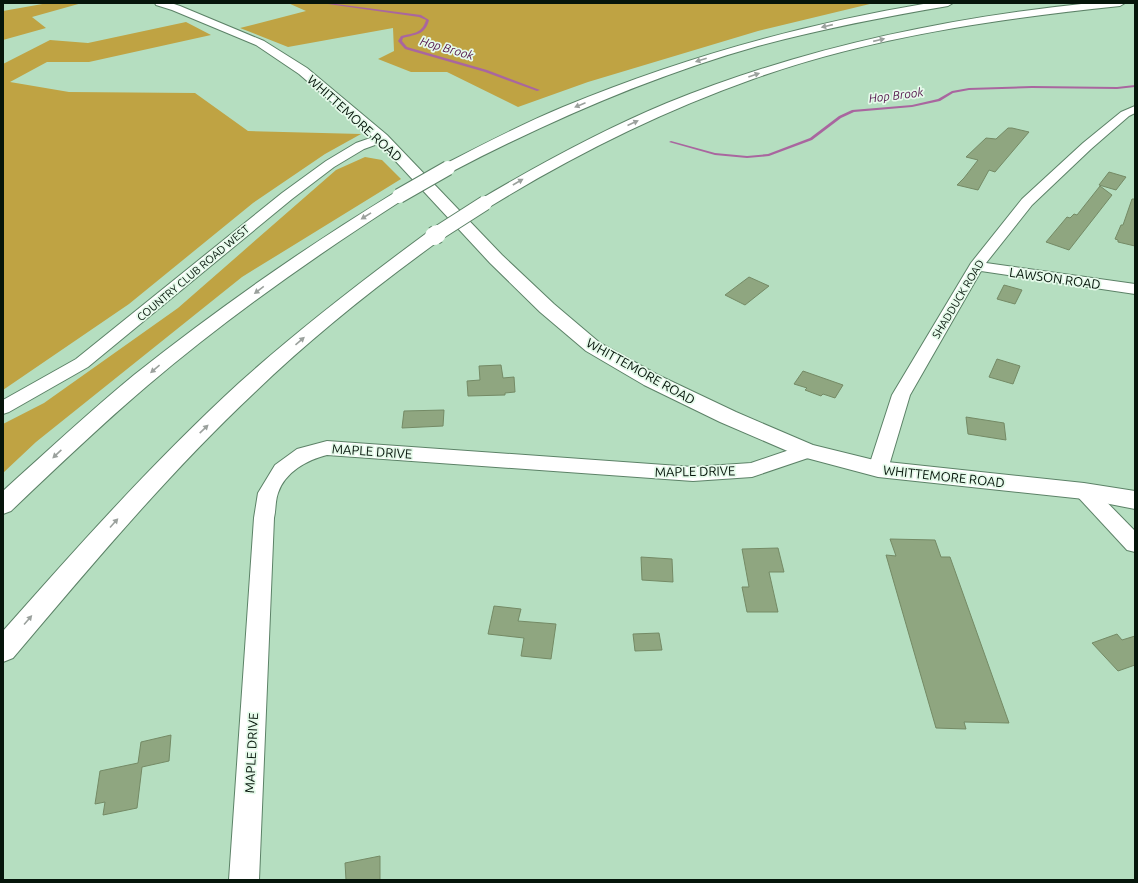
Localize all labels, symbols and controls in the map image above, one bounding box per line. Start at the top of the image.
one-way arrow [821,23,833,29]
water label: Hop Brook [419,34,476,62]
one-way arrow [873,36,885,42]
one-way arrow [695,57,707,63]
street label: WHITTEMORE ROAD [305,72,405,164]
one-way arrow [748,72,760,78]
water label: Hop Brook [868,85,925,105]
one-way arrow [573,102,585,108]
one-way arrow [628,120,639,126]
one-way arrow [512,179,524,186]
one-way arrow [360,213,372,220]
street label: COUNTRY CLUB ROAD WEST [135,223,251,323]
street label: SHADDUCK ROAD [930,257,986,341]
street label: LAWSON ROAD [1008,265,1102,291]
one-way arrow [253,285,264,294]
street label: WHITTEMORE ROAD [584,335,698,407]
one-way arrow [295,336,305,345]
one-way arrow [150,364,161,373]
one-way arrow [199,424,209,434]
street label: MAPLE DRIVE [331,441,413,461]
one-way arrow [52,450,63,459]
street label: MAPLE DRIVE [655,463,735,479]
street label: WHITTEMORE ROAD [883,463,1005,489]
one-way arrow [110,518,119,528]
one-way arrow [24,615,33,626]
street label: MAPLE DRIVE [242,712,260,794]

